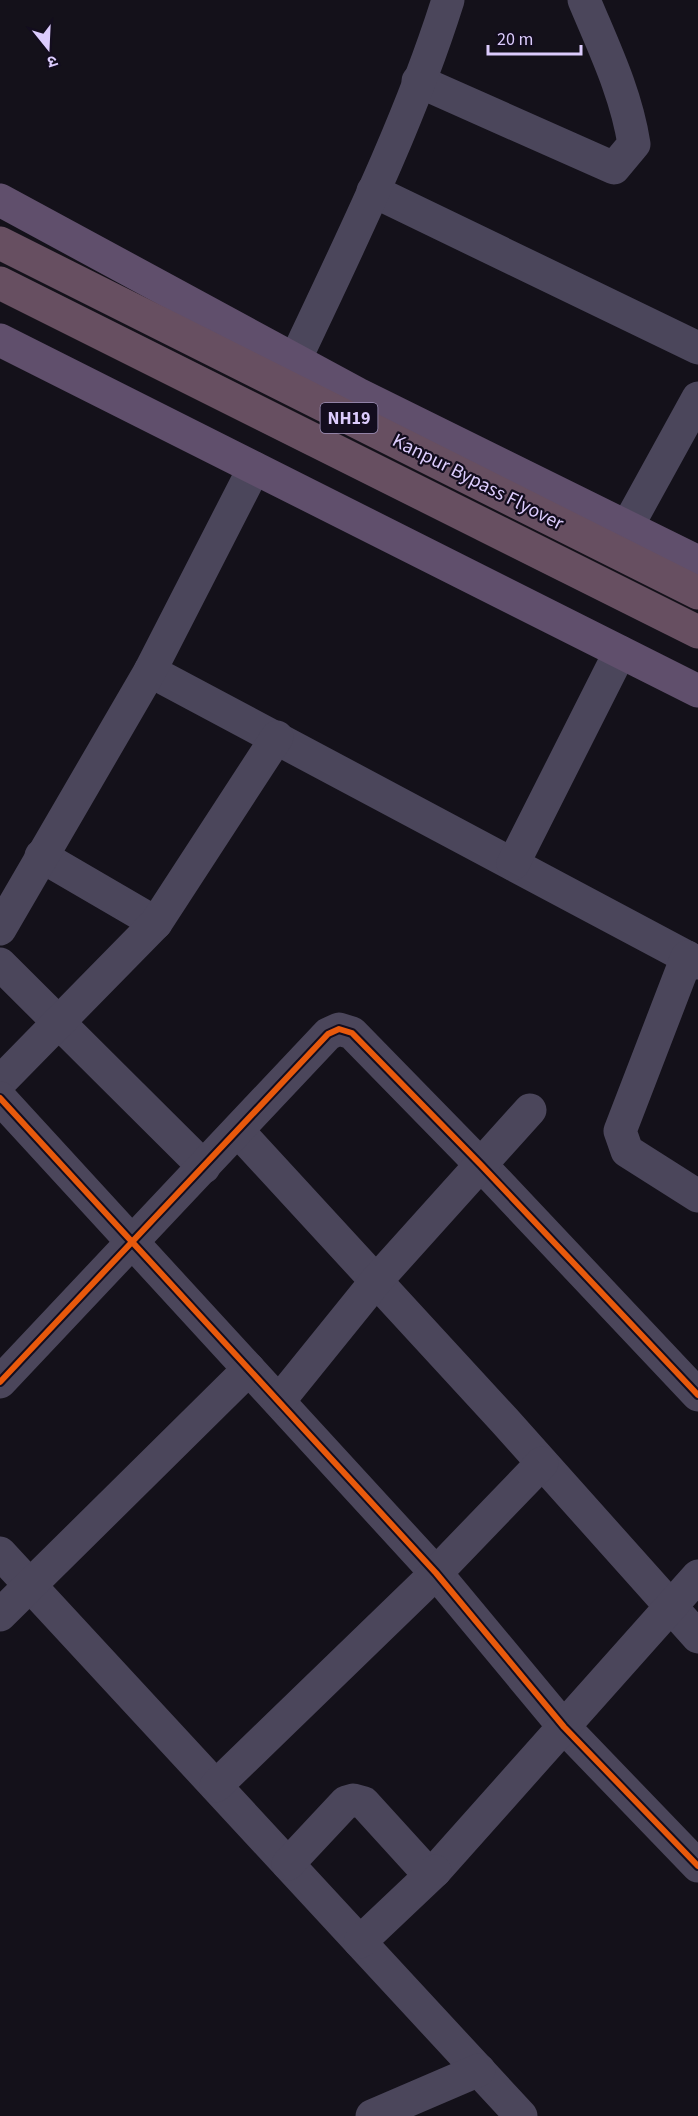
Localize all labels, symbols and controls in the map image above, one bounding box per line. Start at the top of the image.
north arrow [18,18,78,78]
scale bar [488,18,581,56]
text: 20 m [497,27,533,52]
text: उ [44,49,60,73]
road number: NH19 [320,403,378,433]
street label: Kanpur Bypass Flyover [387,427,569,537]

